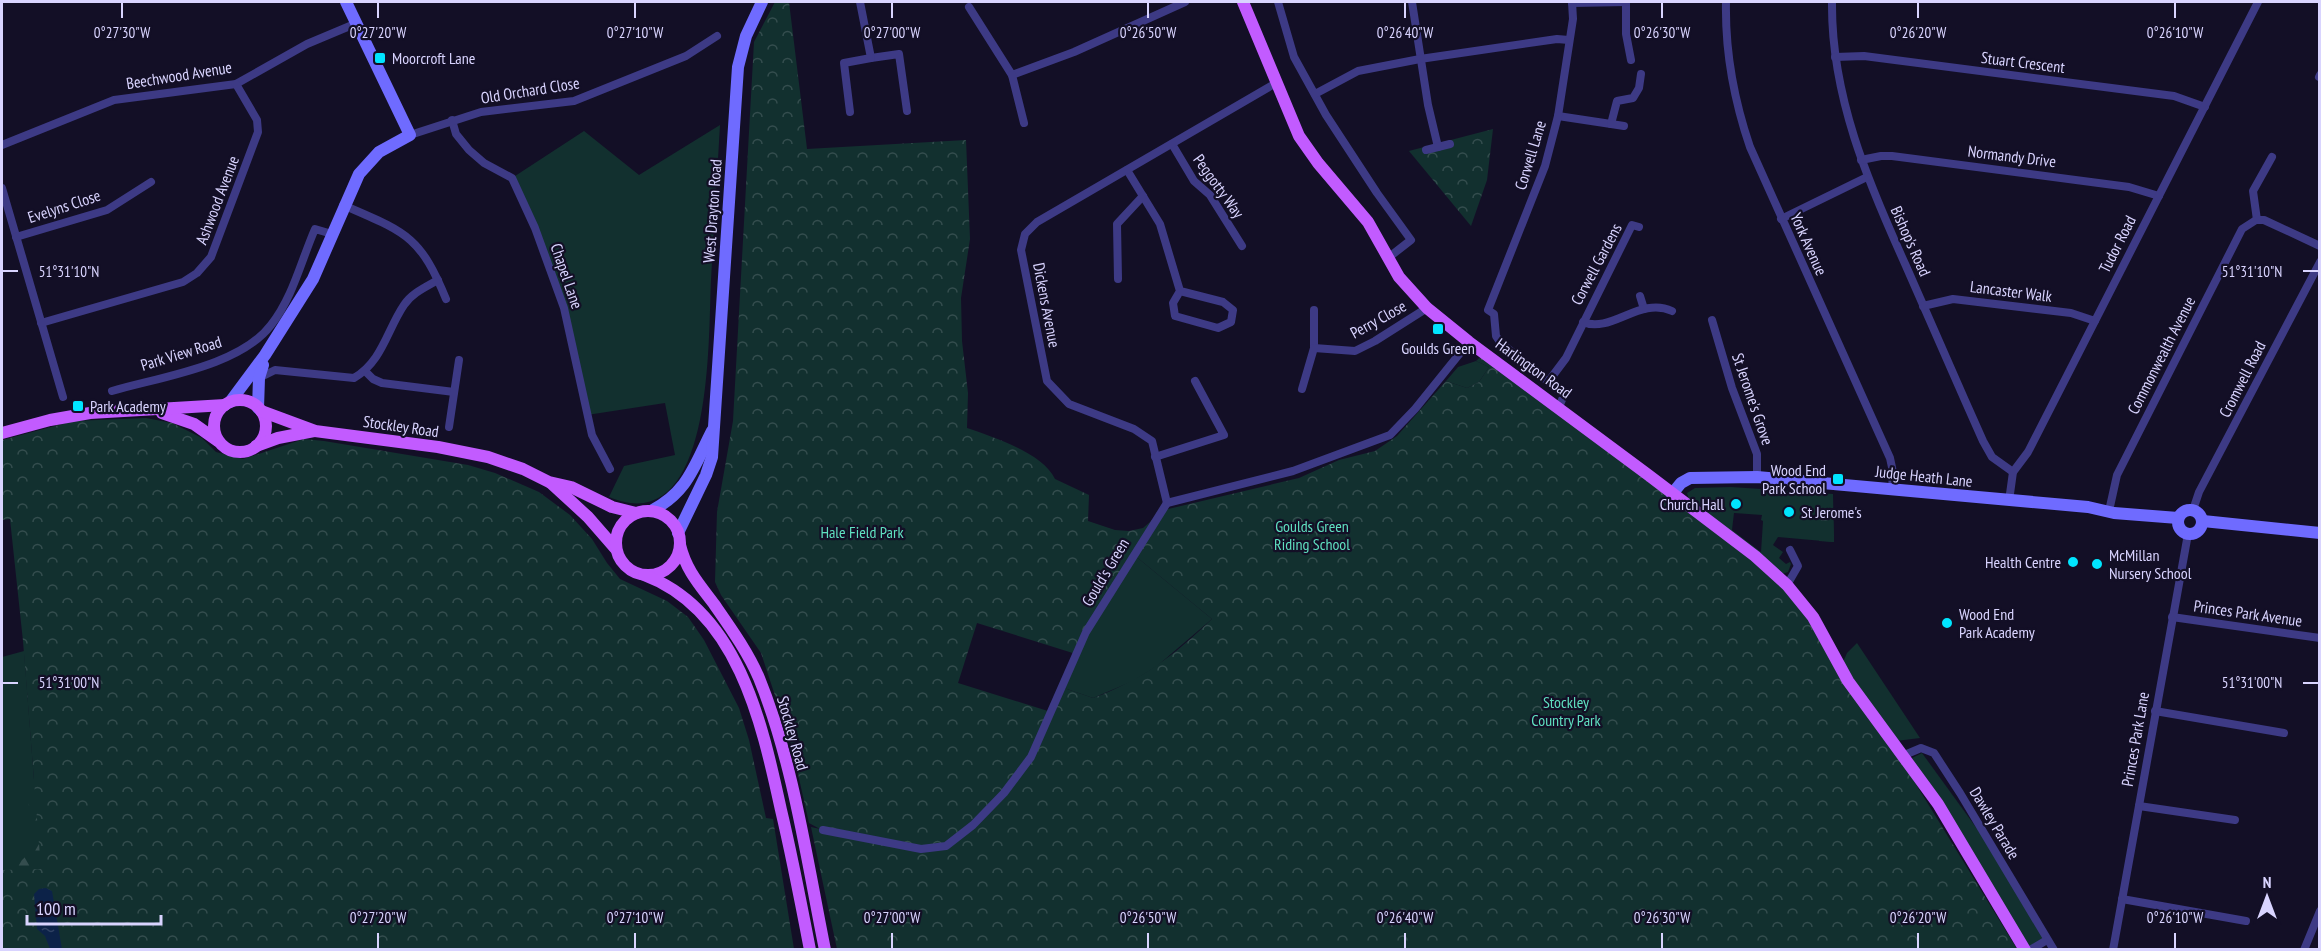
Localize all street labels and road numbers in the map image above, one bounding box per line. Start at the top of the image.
street label: Stuart Crescent [1980,47,2067,77]
street label: Beechwood Avenue [125,57,233,93]
street label: Old Orchard Close [479,72,581,108]
street label: Corwell Lane [1510,118,1550,192]
street label: Normandy Drive [1967,141,2057,171]
street label: Peggotty Way [1189,150,1249,222]
street label: Ashwood Avenue [191,153,243,247]
street label: West Drayton Road [698,158,726,264]
street label: Evelyns Close [25,185,103,227]
street label: Bishop's Road [1887,203,1935,279]
street label: York Avenue [1786,209,1832,279]
street label: Tudor Road [2094,212,2140,276]
street label: Corwell Gardens [1566,220,1626,308]
street label: Chapel Lane [546,241,588,311]
street label: Dickens Avenue [1029,261,1065,349]
street label: Lancaster Walk [1969,276,2054,306]
street label: Commonwealth Avenue [2123,293,2199,417]
street label: Perry Close [1346,295,1410,343]
street label: Park View Road [138,331,224,375]
street label: Harlington Road [1492,334,1576,402]
street label: Cromwell Road [2214,337,2270,420]
street label: St Jerome's Grove [1728,350,1778,448]
street label: Stockley Road [362,411,440,441]
street label: Judge Heath Lane [1873,461,1974,491]
street label: Gould's Green [1077,534,1133,610]
street label: Princes Park Avenue [2192,595,2304,631]
street label: Princes Park Lane [2117,690,2153,788]
street label: Stockley Road [773,694,813,772]
street label: Dawley Parade [1966,783,2024,863]

